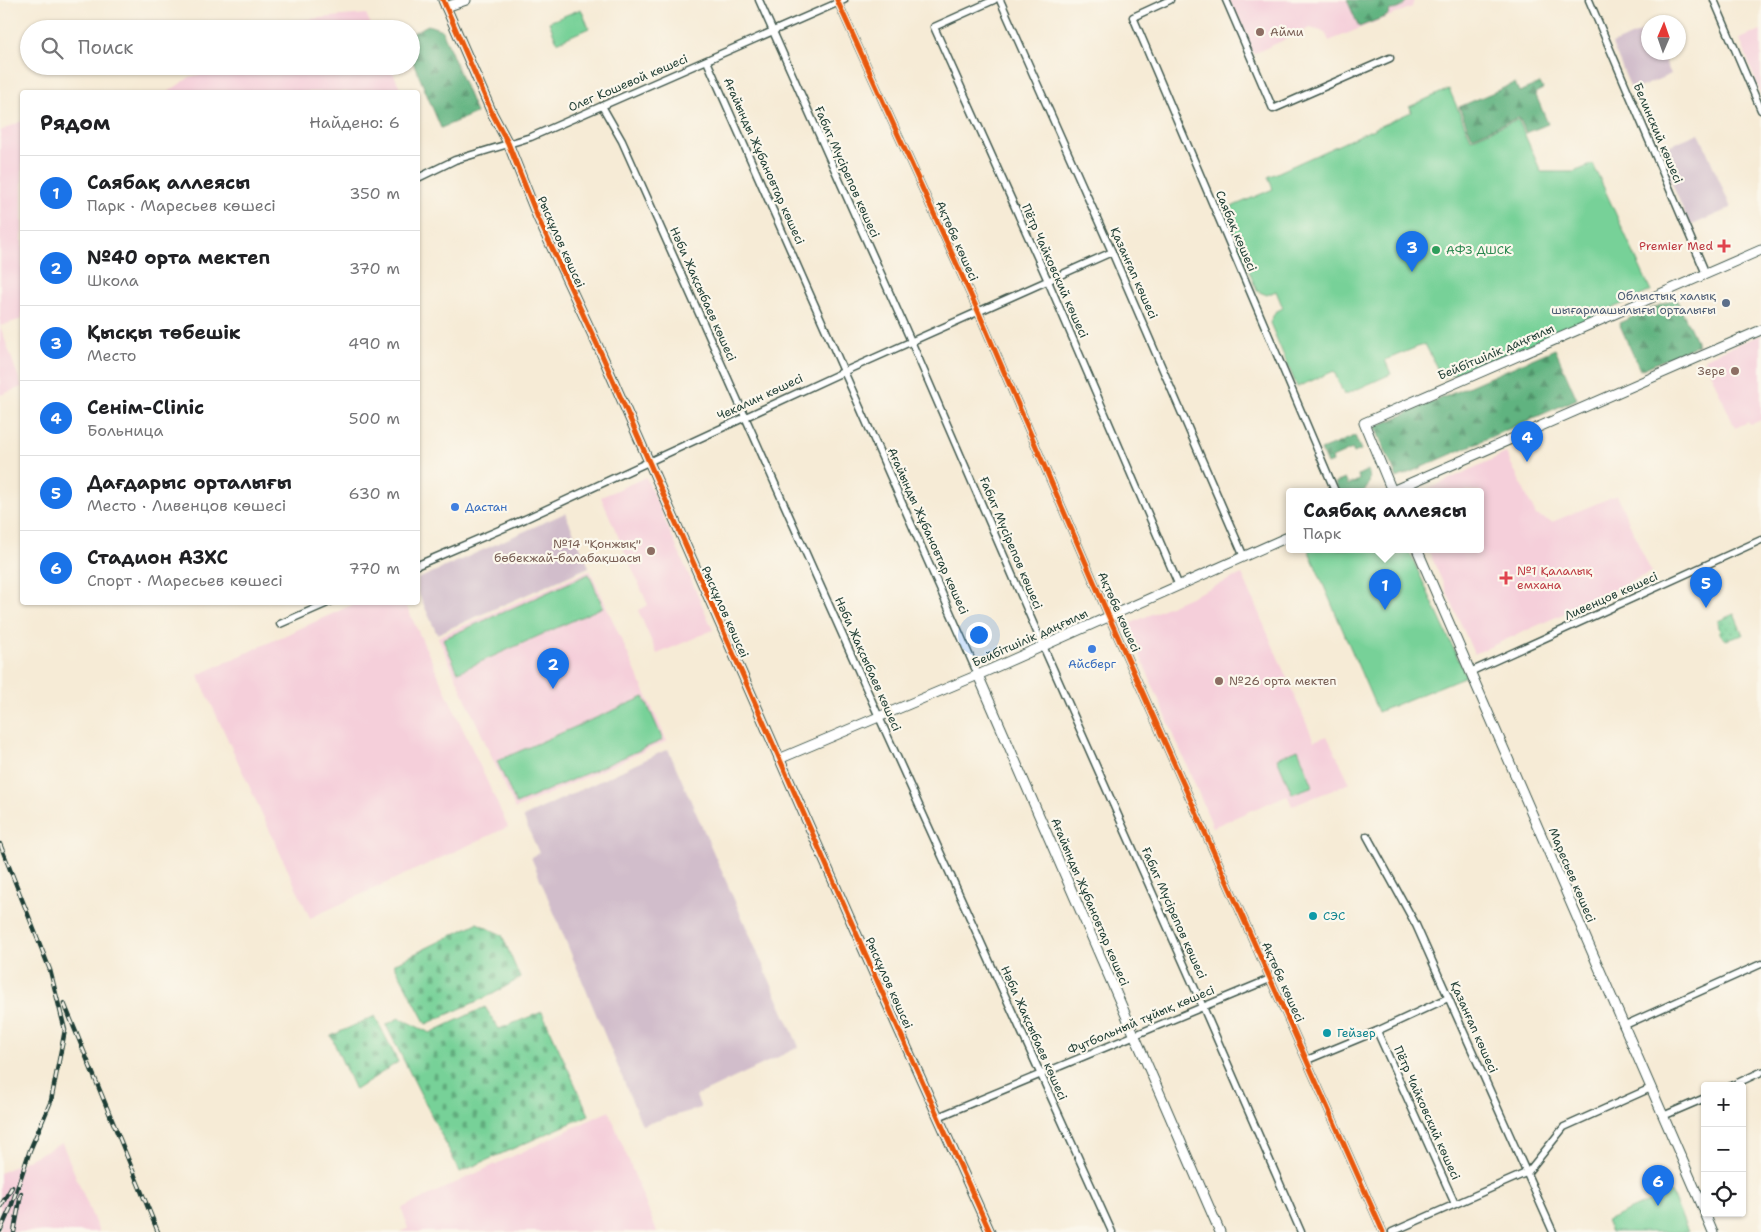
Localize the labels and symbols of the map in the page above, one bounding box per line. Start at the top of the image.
north arrow [1641,15,1686,60]
place label: Айми [1270,24,1304,40]
marker: Айми [1254,26,1266,38]
street label: Олег Кошевой көшесі [566,51,690,115]
street label: Ағайынды Жұбановтар көшесі [720,75,808,247]
street label: Белинский көшесі [1630,80,1686,186]
street label: Ғабит Мүсірепов көшесі [811,104,883,240]
street label: Саябақ көшесі [1212,188,1260,274]
street label: Рысқұлов көшсеі [534,194,588,290]
street label: Ақтөбе көшесі [932,198,982,284]
street label: Пётр Чайковский көшесі [1018,201,1092,341]
street label: Нәби Жақсыбаев көшесі [666,224,740,364]
street label: Қазанғап көшесі [1107,225,1161,321]
pin: 3 [1396,231,1428,272]
place label: Premier Med [1639,238,1713,254]
marker: Premier Med [1717,239,1731,253]
place label: АФЗ ДШСК [1446,242,1512,258]
marker: АФЗ ДШСК [1430,244,1442,256]
place label: Облыстық халық шығармашылығы орталығы [1551,288,1716,318]
marker: Облыстық халық шығармашылығы орталығы [1720,297,1732,309]
street label: Бейбітшілік даңғылы [1435,320,1557,384]
place label: Зере [1698,363,1725,379]
marker: Зере [1729,365,1741,377]
street label: Чекалин көшесі [714,370,806,424]
pin: 4 [1511,421,1543,462]
street label: Ағайынды Жұбановтар көшесі [884,445,972,617]
street label: Ғабит Мүсірепов көшесі [976,474,1046,612]
place label: Дастан [465,499,507,515]
marker: Дастан [449,501,461,513]
place label: №14 "Қонжық" бөбекжай-балабақшасы [494,536,641,566]
marker: №14 "Қонжық" бөбекжай-балабақшасы [645,545,657,557]
place label: №1 Қалалық емхана [1517,563,1593,593]
street label: Рысқұлов көшсеі [698,564,752,660]
pin: 5 [1690,567,1722,608]
street label: Ливенцов көшесі [1562,568,1660,624]
street label: Ақтөбе көшесі [1094,569,1144,655]
pin: 1 [1369,569,1401,610]
marker: №1 Қалалық емхана [1499,571,1513,585]
street label: Нәби Жақсыбаев көшесі [831,594,905,734]
street label: Бейбітшілік даңғылы [970,605,1090,671]
your location [966,622,992,648]
marker: Айсберг [1086,643,1098,655]
pin: 2 [537,648,569,689]
place label: Айсберг [1068,656,1117,672]
place label: №26 орта мектеп [1229,673,1337,689]
marker: №26 орта мектеп [1213,675,1225,687]
street label: Ағайынды Жұбановтар көшесі [1047,816,1133,988]
street label: Маресьев көшесі [1545,825,1599,925]
street label: Ғабит Мүсірепов көшесі [1138,845,1210,981]
place label: СЭС [1323,908,1345,924]
marker: СЭС [1307,910,1319,922]
street label: Рысқұлов көшсеі [862,935,916,1031]
street label: Ақтөбе көшесі [1258,939,1308,1025]
street label: Нәби Жақсыбаев көшесі [997,963,1071,1103]
street label: Қазанғап көшесі [1447,979,1501,1075]
street label: Футбольный тұйық көшесі [1065,982,1217,1058]
place label: Гейзер [1337,1025,1376,1041]
marker: Гейзер [1321,1027,1333,1039]
street label: Пётр Чайковский көшесі [1390,1043,1464,1183]
pin: 6 [1642,1165,1674,1206]

